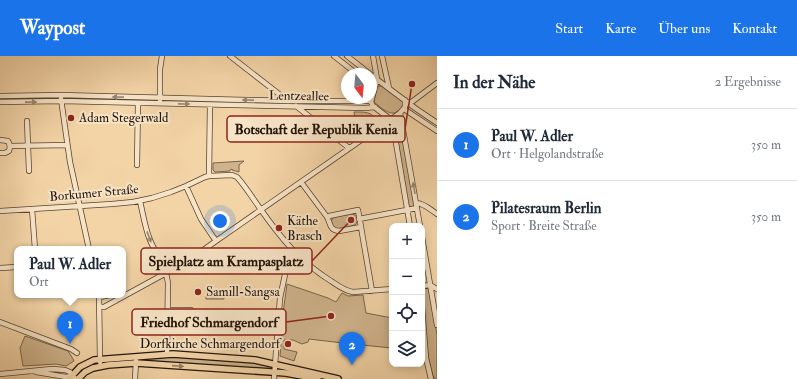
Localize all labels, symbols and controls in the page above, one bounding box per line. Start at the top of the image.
text: Waypost [20,16,85,40]
text: Start [555,20,583,37]
text: Karte [605,20,636,37]
text: Über uns [658,20,710,37]
text: Kontakt [732,20,777,37]
north arrow [341,68,377,104]
text: In der Nähe [453,72,535,93]
text: 2 Ergebnisse [715,74,781,90]
street label: Lentzeallee [269,87,330,105]
one-way arrow [111,94,124,100]
one-way arrow [241,97,254,103]
one-way arrow [25,99,38,105]
one-way arrow [178,101,190,108]
place label: Adam Stegerwald [78,110,169,126]
marker: Adam Stegerwald [66,113,76,123]
callout: Botschaft der Republik Kenia [227,116,405,142]
text: Botschaft der Republik Kenia [235,121,399,139]
text: Paul W. Adler [491,127,573,146]
text: 1 [464,137,468,153]
text: 350 m [751,137,781,153]
text: Ort · Helgolandstraße [491,146,604,162]
street label: Borkumer Straße [49,181,140,205]
one-way arrow [410,181,416,194]
text: Pilatesraum Berlin [491,199,602,218]
text: 2 [463,209,469,225]
text: 350 m [751,209,781,225]
your location [210,211,230,231]
place label: Käthe Brasch [287,213,322,244]
text: Sport · Breite Straße [491,218,597,234]
marker: Käthe Brasch [274,223,284,233]
map controls [389,223,425,367]
button: + [389,223,425,259]
one-way arrow [147,232,153,244]
popup [14,246,126,298]
callout: Spielplatz am Krampasplatz [141,248,312,274]
text: Spielplatz am Krampasplatz [149,253,304,271]
text: Paul W. Adler [29,255,111,274]
button: − [389,259,425,295]
text: Ort [29,274,49,290]
place label: Samill-Sangsa [206,284,280,300]
marker: Samill-Sangsa [193,287,203,297]
button: locate [389,295,425,331]
callout: Friedhof Schmargendorf [132,309,286,335]
pin: 1 [57,311,83,344]
text: Friedhof Schmargendorf [140,314,280,332]
button: layers [389,331,425,367]
pin: 2 [339,332,365,365]
place label: Dorfkirche Schmargendorf [140,336,282,352]
marker: Dorfkirche Schmargendorf [283,339,293,349]
one-way arrow [172,363,184,370]

